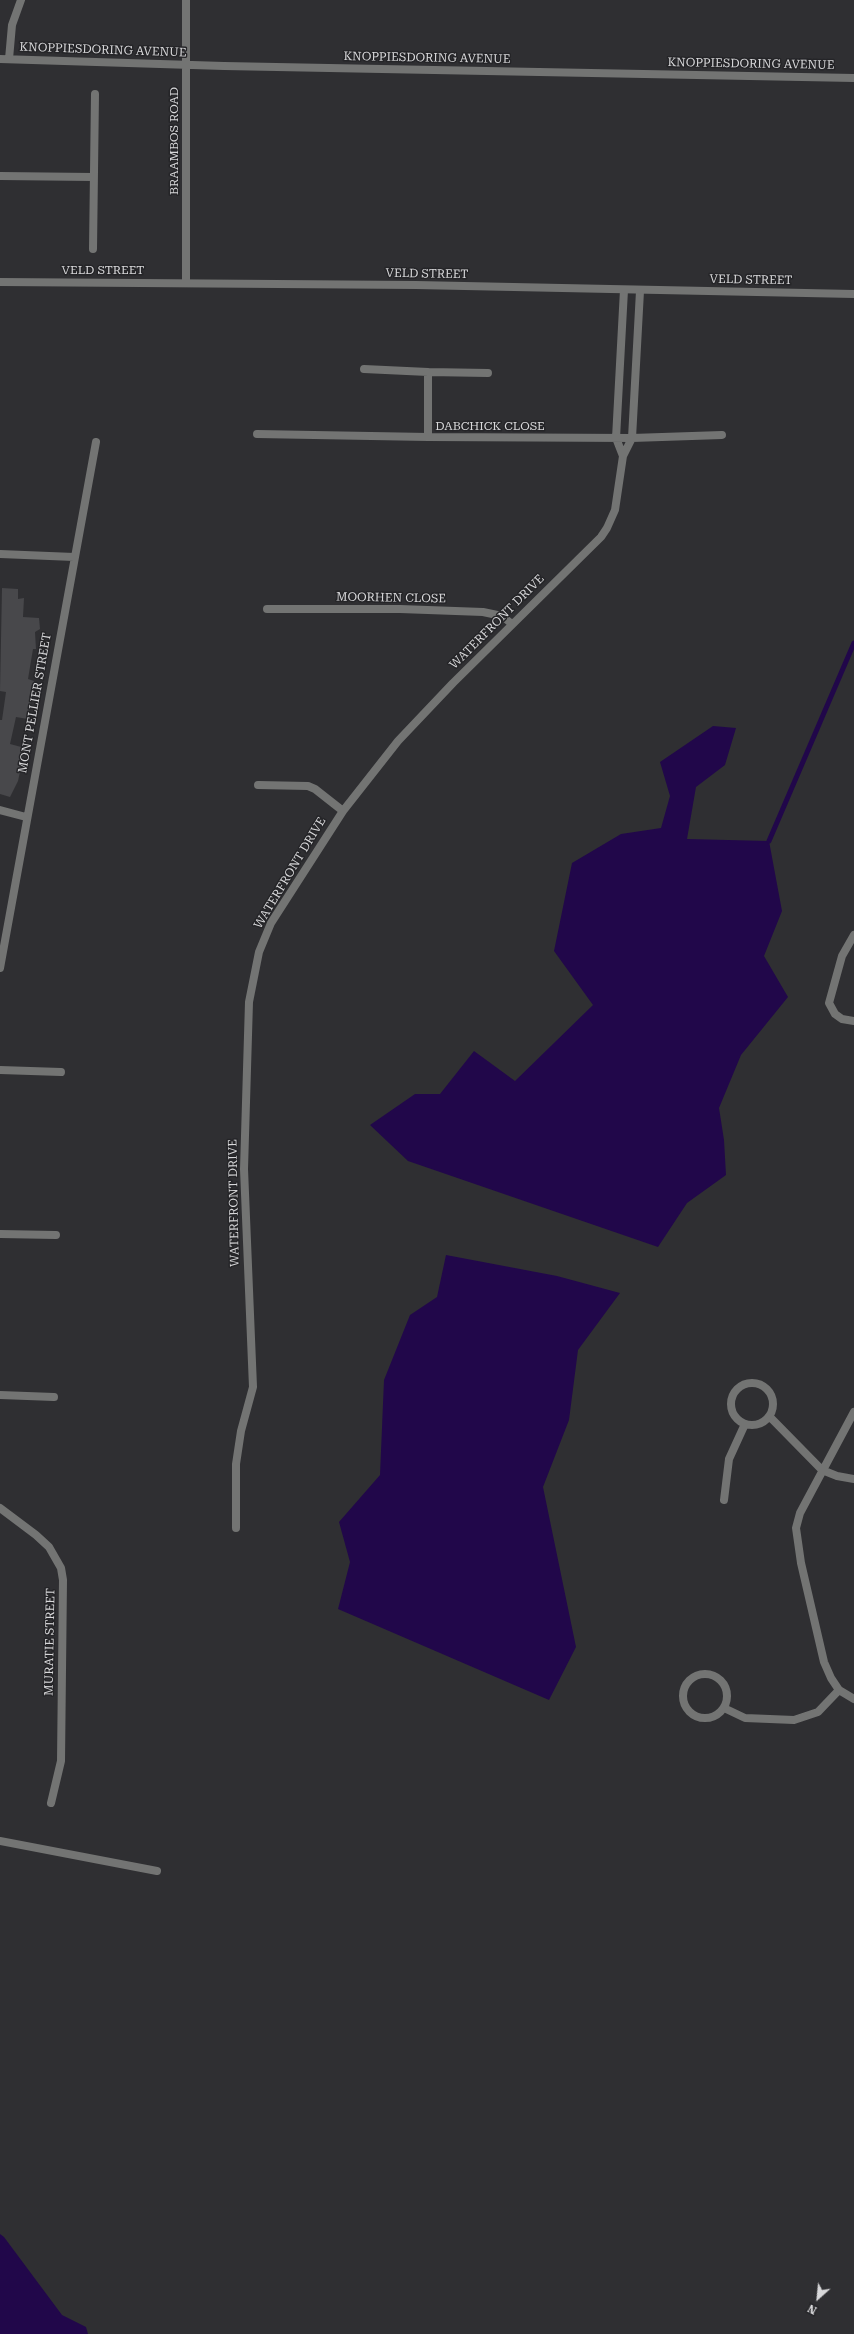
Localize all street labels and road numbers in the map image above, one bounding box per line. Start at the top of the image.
street label: KNOPPIESDORING AVENUE [19,40,187,60]
street label: KNOPPIESDORING AVENUE [343,49,511,67]
street label: KNOPPIESDORING AVENUE [667,55,835,73]
street label: BRAAMBOS ROAD [167,87,181,195]
street label: VELD STREET [62,263,144,277]
street label: VELD STREET [385,266,469,282]
street label: VELD STREET [709,272,793,288]
street label: DABCHICK CLOSE [435,419,545,433]
street label: WATERFRONT DRIVE [447,572,547,672]
street label: MOORHEN CLOSE [336,590,446,606]
street label: MONT PELLIER STREET [16,632,54,774]
street label: WATERFRONT DRIVE [251,815,329,931]
street label: WATERFRONT DRIVE [226,1139,242,1267]
street label: MURATIE STREET [42,1588,58,1696]

